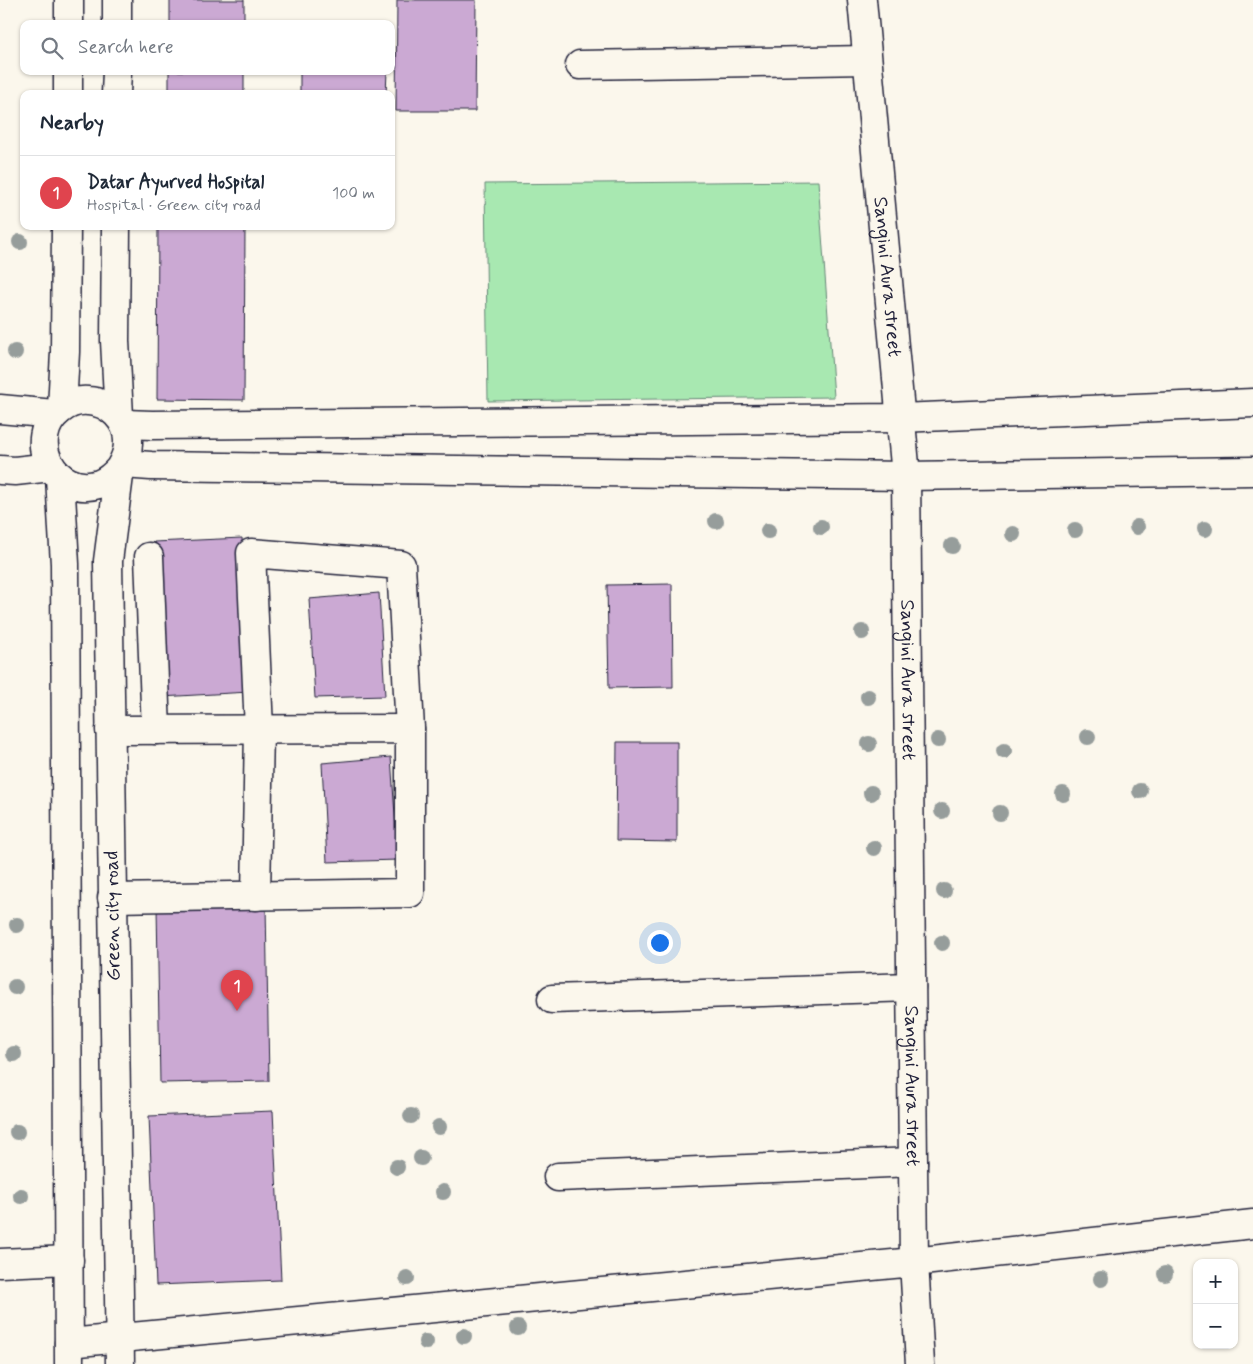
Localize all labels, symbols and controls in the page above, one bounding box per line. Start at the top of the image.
search box [20,20,395,75]
icon: search [38,34,66,62]
text: Search here [78,35,174,60]
text: Nearby [40,109,104,137]
text: Datar Ayurved Hospital [87,170,264,195]
text: 1 [52,183,60,204]
text: 100 m [332,183,375,204]
text: Hospital · Green city road [87,195,261,216]
street label: Sangini Aura street [867,195,908,358]
street label: Sangini Aura street [893,599,922,761]
street label: Green city road [98,851,128,981]
your location [647,930,673,956]
pin: 1 [221,970,253,1011]
street label: Sangini Aura street [897,1005,927,1167]
map controls [1193,1259,1238,1349]
button: + [1193,1259,1238,1304]
button: − [1193,1304,1238,1349]

